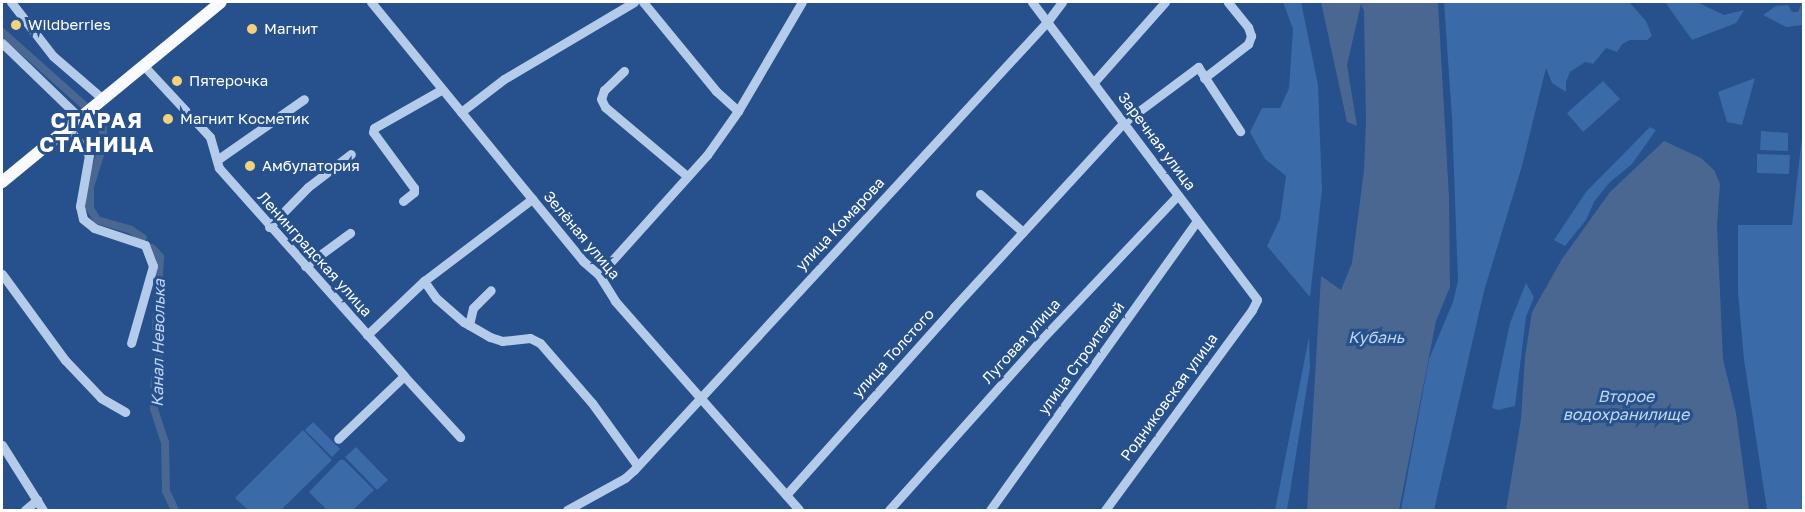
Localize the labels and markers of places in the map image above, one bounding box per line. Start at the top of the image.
place label: Wildberries [28,16,111,34]
marker: Wildberries [9,18,23,32]
place label: Магнит [264,20,318,38]
marker: Магнит [245,22,259,36]
place label: Пятерочка [189,72,268,90]
marker: Пятерочка [170,74,184,88]
place label: Магнит Косметик [180,110,310,128]
marker: Магнит Косметик [161,112,175,126]
place label: Амбулатория [262,157,360,175]
marker: Амбулатория [243,159,257,173]

